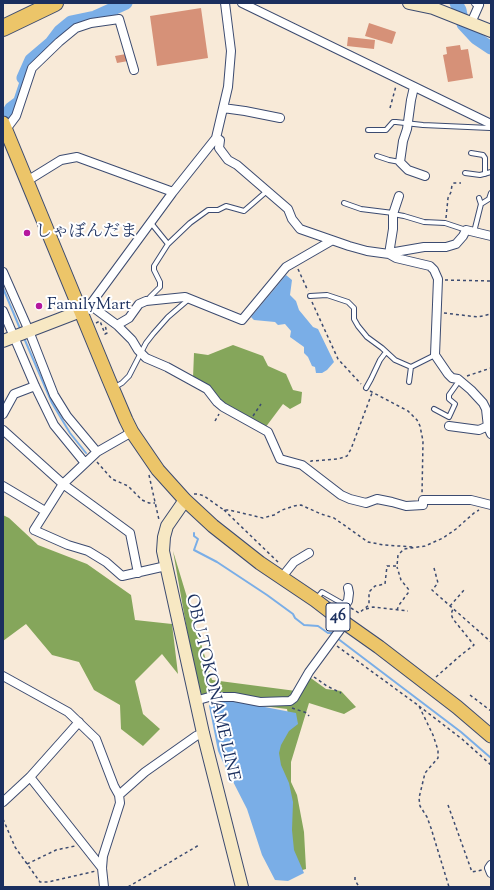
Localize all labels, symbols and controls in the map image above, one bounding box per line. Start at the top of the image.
place label: しゃぼんだま [35,223,137,243]
marker: しゃぼんだま [22,228,32,238]
place label: FamilyMart [47,296,131,316]
marker: FamilyMart [34,301,44,311]
street label: OBU-TOKONAME LINE [180,592,242,784]
road number: 46 [326,603,350,631]

